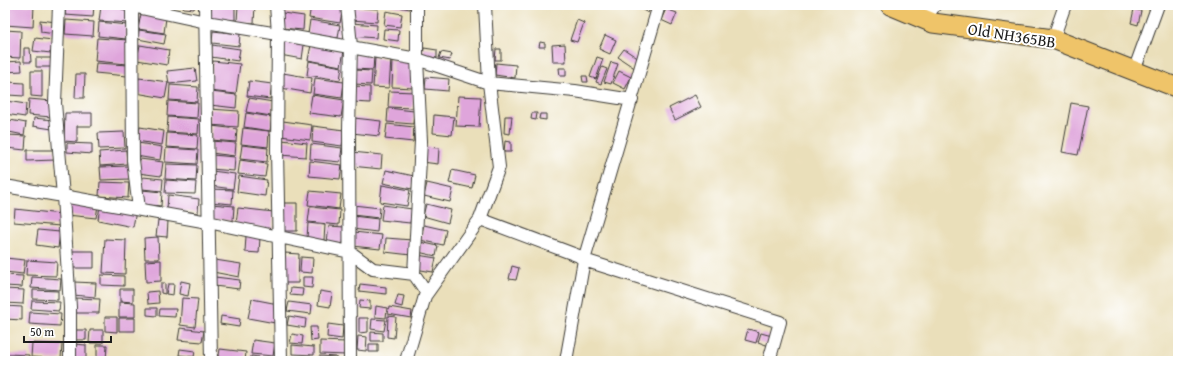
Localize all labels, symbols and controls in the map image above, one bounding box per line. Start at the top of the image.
street label: Old NH365BB [966,16,1058,54]
scale bar [24,318,111,344]
text: 50 m [30,323,54,340]

